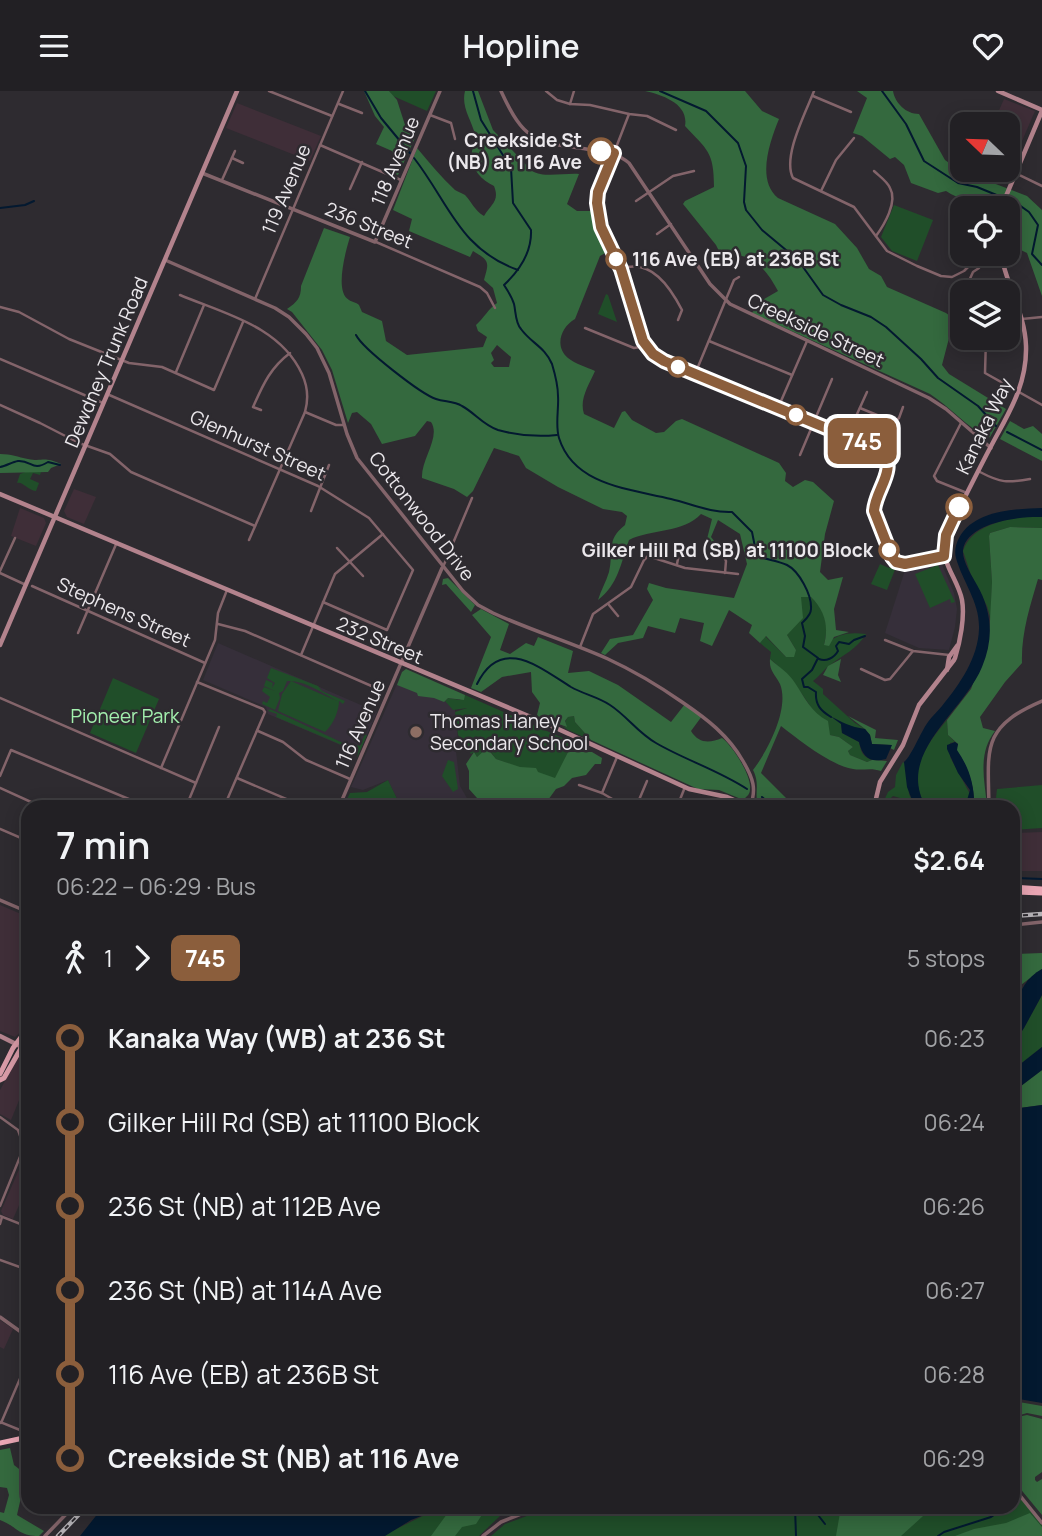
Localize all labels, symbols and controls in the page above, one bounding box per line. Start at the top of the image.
text: Hopline [462,24,580,68]
icon: menu [35,27,73,65]
icon: heart [969,27,1007,65]
street label: 118 Avenue [365,112,425,210]
north arrow [950,112,1020,182]
map controls [950,112,1020,350]
place label: Creekside St (NB) at 116 Ave [447,127,582,175]
marker: Creekside St (NB) at 116 Ave [588,138,614,164]
street label: 119 Avenue [255,140,317,238]
street label: 236 Street [321,196,417,254]
button: locate [950,196,1020,266]
place label: 116 Ave (EB) at 236B St [632,246,839,272]
marker: 116 Ave (EB) at 236B St [606,249,626,269]
street label: Dewdney Trunk Road [58,273,154,451]
button: layers [950,280,1020,350]
street label: Creekside Street [743,287,889,373]
unlabelled marker [668,357,688,377]
street label: Kanaka Way [949,373,1019,479]
street label: Glenhurst Street [186,403,330,487]
unlabelled marker [786,405,806,425]
line badge: 745 [822,418,902,464]
text: 745 [842,424,882,457]
street label: Cottonwood Drive [363,446,481,586]
unlabelled marker [946,494,972,520]
place label: Gilker Hill Rd (SB) at 11100 Block [582,537,874,563]
marker: Gilker Hill Rd (SB) at 11100 Block [879,540,899,560]
street label: Stephens Street [53,571,195,653]
street label: 232 Street [333,610,427,670]
street label: 116 Avenue [329,675,391,773]
park label: Pioneer Park [70,703,180,729]
place label: Thomas Haney Secondary School [430,708,588,756]
marker: Thomas Haney Secondary School [408,724,424,740]
text: 7 min [56,818,150,870]
text: $2.64 [913,842,985,878]
text: 06:22 – 06:29 · Bus [56,870,256,902]
icon: walk [56,939,94,977]
icon: forward [123,939,161,977]
text: 745 [185,941,226,974]
text: 1 [104,942,113,974]
text: 5 stops [907,942,985,974]
text: Kanaka Way (WB) at 236 St [108,1020,446,1056]
text: 06:23 [924,1022,985,1054]
text: Gilker Hill Rd (SB) at 11100 Block [108,1104,479,1140]
text: 06:24 [924,1106,985,1138]
text: 236 St (NB) at 112B Ave [108,1188,381,1224]
text: 06:26 [922,1190,985,1222]
text: 236 St (NB) at 114A Ave [108,1272,382,1308]
text: 06:27 [925,1274,985,1306]
text: 116 Ave (EB) at 236B St [108,1356,379,1392]
text: 06:28 [923,1358,985,1390]
text: Creekside St (NB) at 116 Ave [108,1440,459,1476]
text: 06:29 [922,1442,985,1474]

